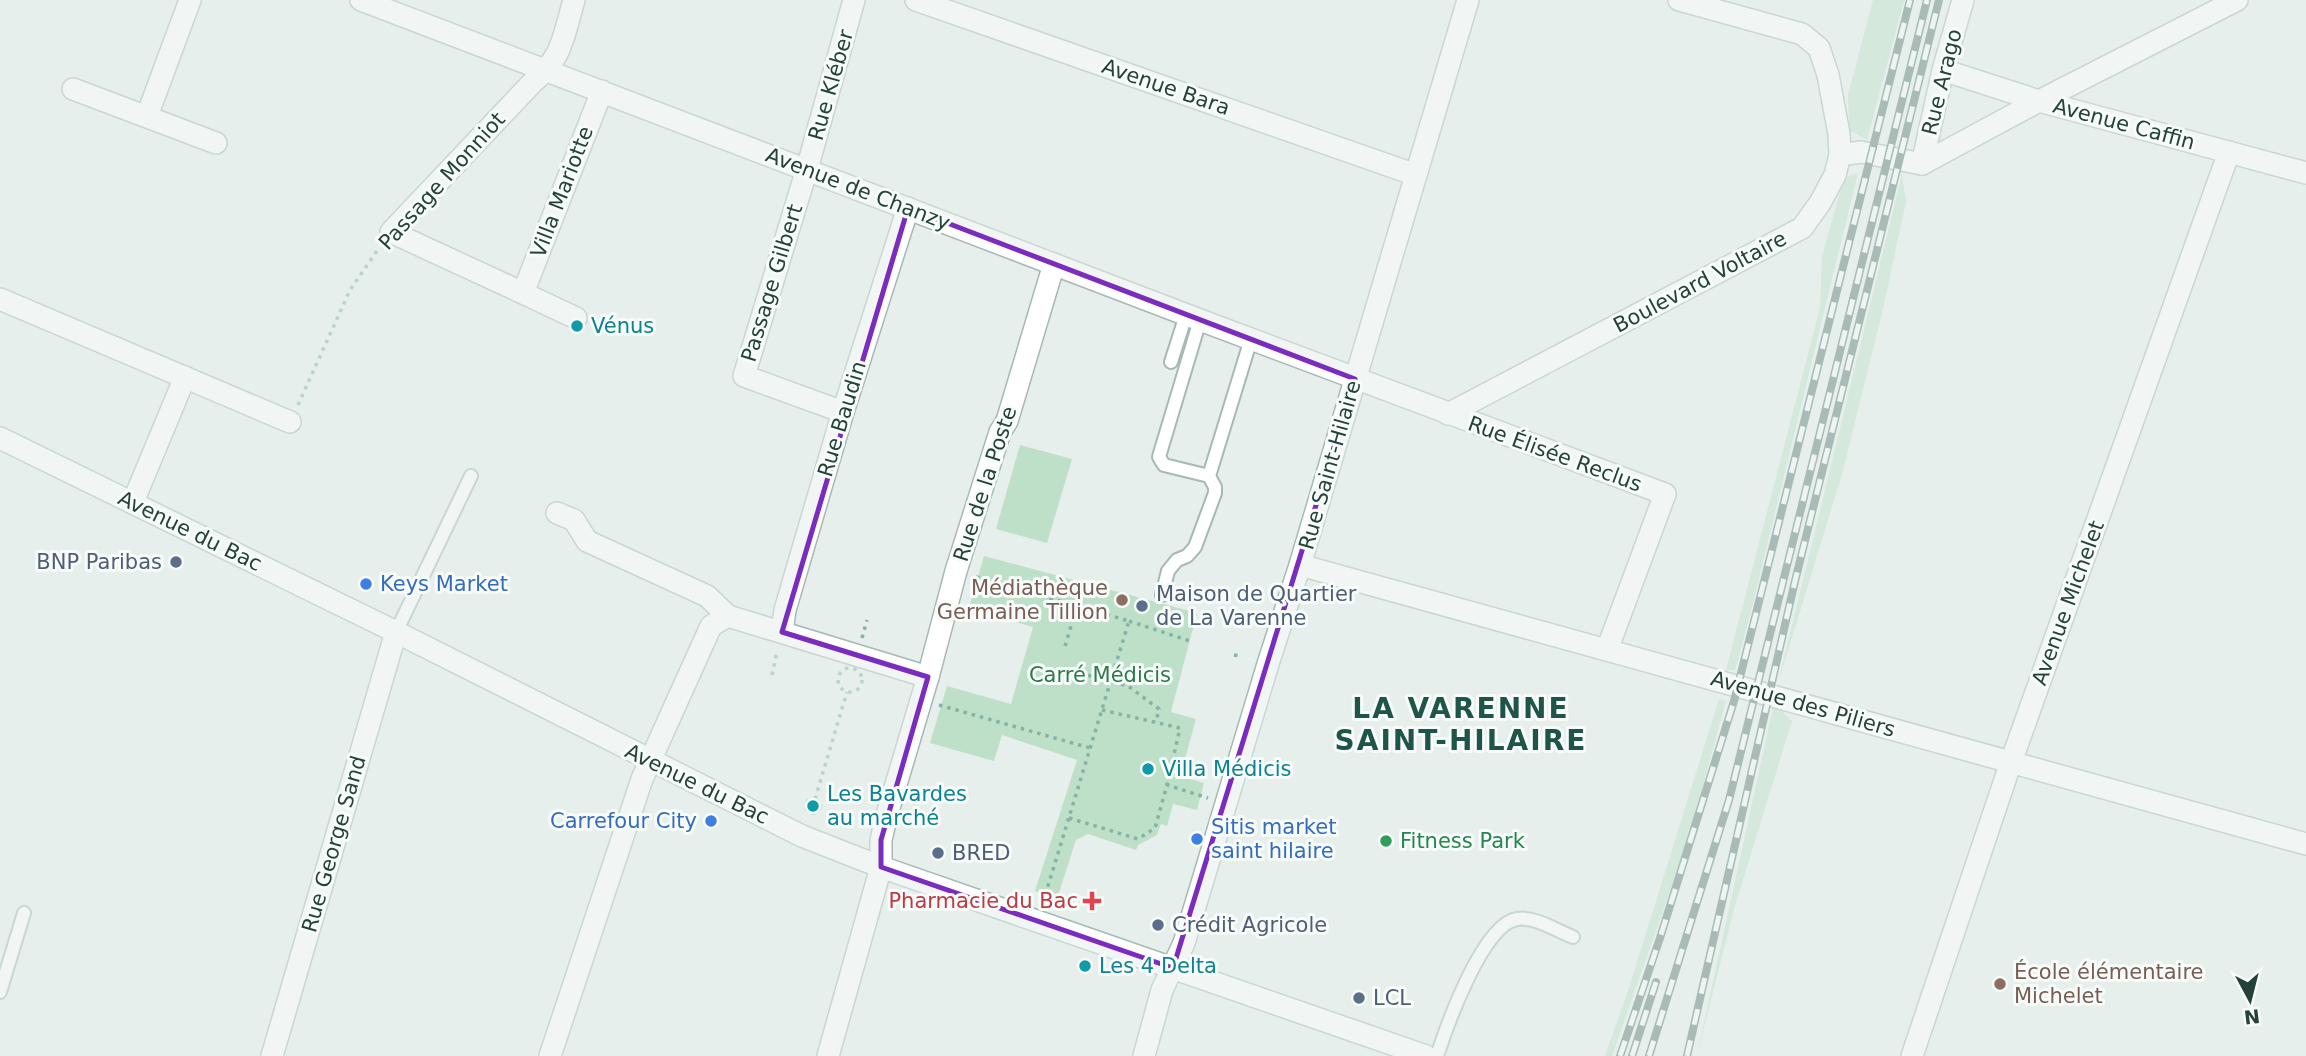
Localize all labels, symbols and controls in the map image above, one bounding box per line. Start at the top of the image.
street label: Rue Arago [1917,26,1967,138]
street label: Rue Kléber [804,27,858,143]
street label: Avenue Bara [1099,54,1233,120]
street label: Avenue Caffin [2050,94,2198,154]
street label: Passage Monniot [374,107,510,255]
street label: Villa Mariotte [526,123,598,261]
street label: Avenue de Chanzy [763,143,953,235]
street label: Passage Gilbert [737,201,807,365]
street label: Boulevard Voltaire [1609,226,1791,338]
place label: Vénus [591,314,654,338]
marker: Vénus [569,318,585,334]
street label: Rue Baudin [813,358,871,480]
street label: Rue Saint-Hilaire [1294,378,1366,552]
street label: Rue de la Poste [949,403,1021,565]
street label: Rue Élisée Reclus [1465,410,1646,497]
street label: Avenue du Bac [114,486,266,576]
street label: Avenue Michelet [2027,517,2109,689]
place label: BNP Paribas [36,550,162,574]
marker: BNP Paribas [168,554,184,570]
place label: Keys Market [380,572,508,596]
marker: Keys Market [358,576,374,592]
place label: Médiathèque Germaine Tillion [937,576,1108,624]
place label: Maison de Quartier de La Varenne [1156,582,1357,630]
marker: Médiathèque Germaine Tillion [1114,592,1130,608]
marker: Maison de Quartier de La Varenne [1134,598,1150,614]
park label: Carré Médicis [1029,663,1171,687]
street label: Avenue des Piliers [1708,666,1898,742]
district label: LA VARENNE SAINT-HILAIRE [1335,692,1587,757]
street label: Avenue du Bac [621,739,773,829]
street label: Rue George Sand [297,753,371,935]
place label: Villa Médicis [1162,757,1291,781]
marker: Villa Médicis [1140,761,1156,777]
place label: Les Bavardes au marché [827,782,967,830]
marker: Les Bavardes au marché [805,798,821,814]
place label: Carrefour City [550,809,697,833]
marker: Carrefour City [703,813,719,829]
place label: Sitis market saint hilaire [1211,815,1336,863]
place label: Fitness Park [1400,829,1526,853]
marker: Sitis market saint hilaire [1189,831,1205,847]
marker: Fitness Park [1378,833,1394,849]
place label: BRED [952,841,1010,865]
marker: BRED [930,845,946,861]
place label: Pharmacie du Bac [888,889,1078,913]
marker: Pharmacie du Bac [1084,893,1100,909]
place label: Crédit Agricole [1172,913,1327,937]
marker: Crédit Agricole [1150,917,1166,933]
place label: Les 4 Delta [1099,954,1217,978]
marker: Les 4 Delta [1077,958,1093,974]
place label: École élémentaire Michelet [2014,959,2203,1008]
north arrow [2215,965,2285,1035]
marker: École élémentaire Michelet [1992,976,2008,992]
place label: LCL [1373,986,1411,1010]
marker: LCL [1351,990,1367,1006]
text: N [2243,1005,2261,1029]

